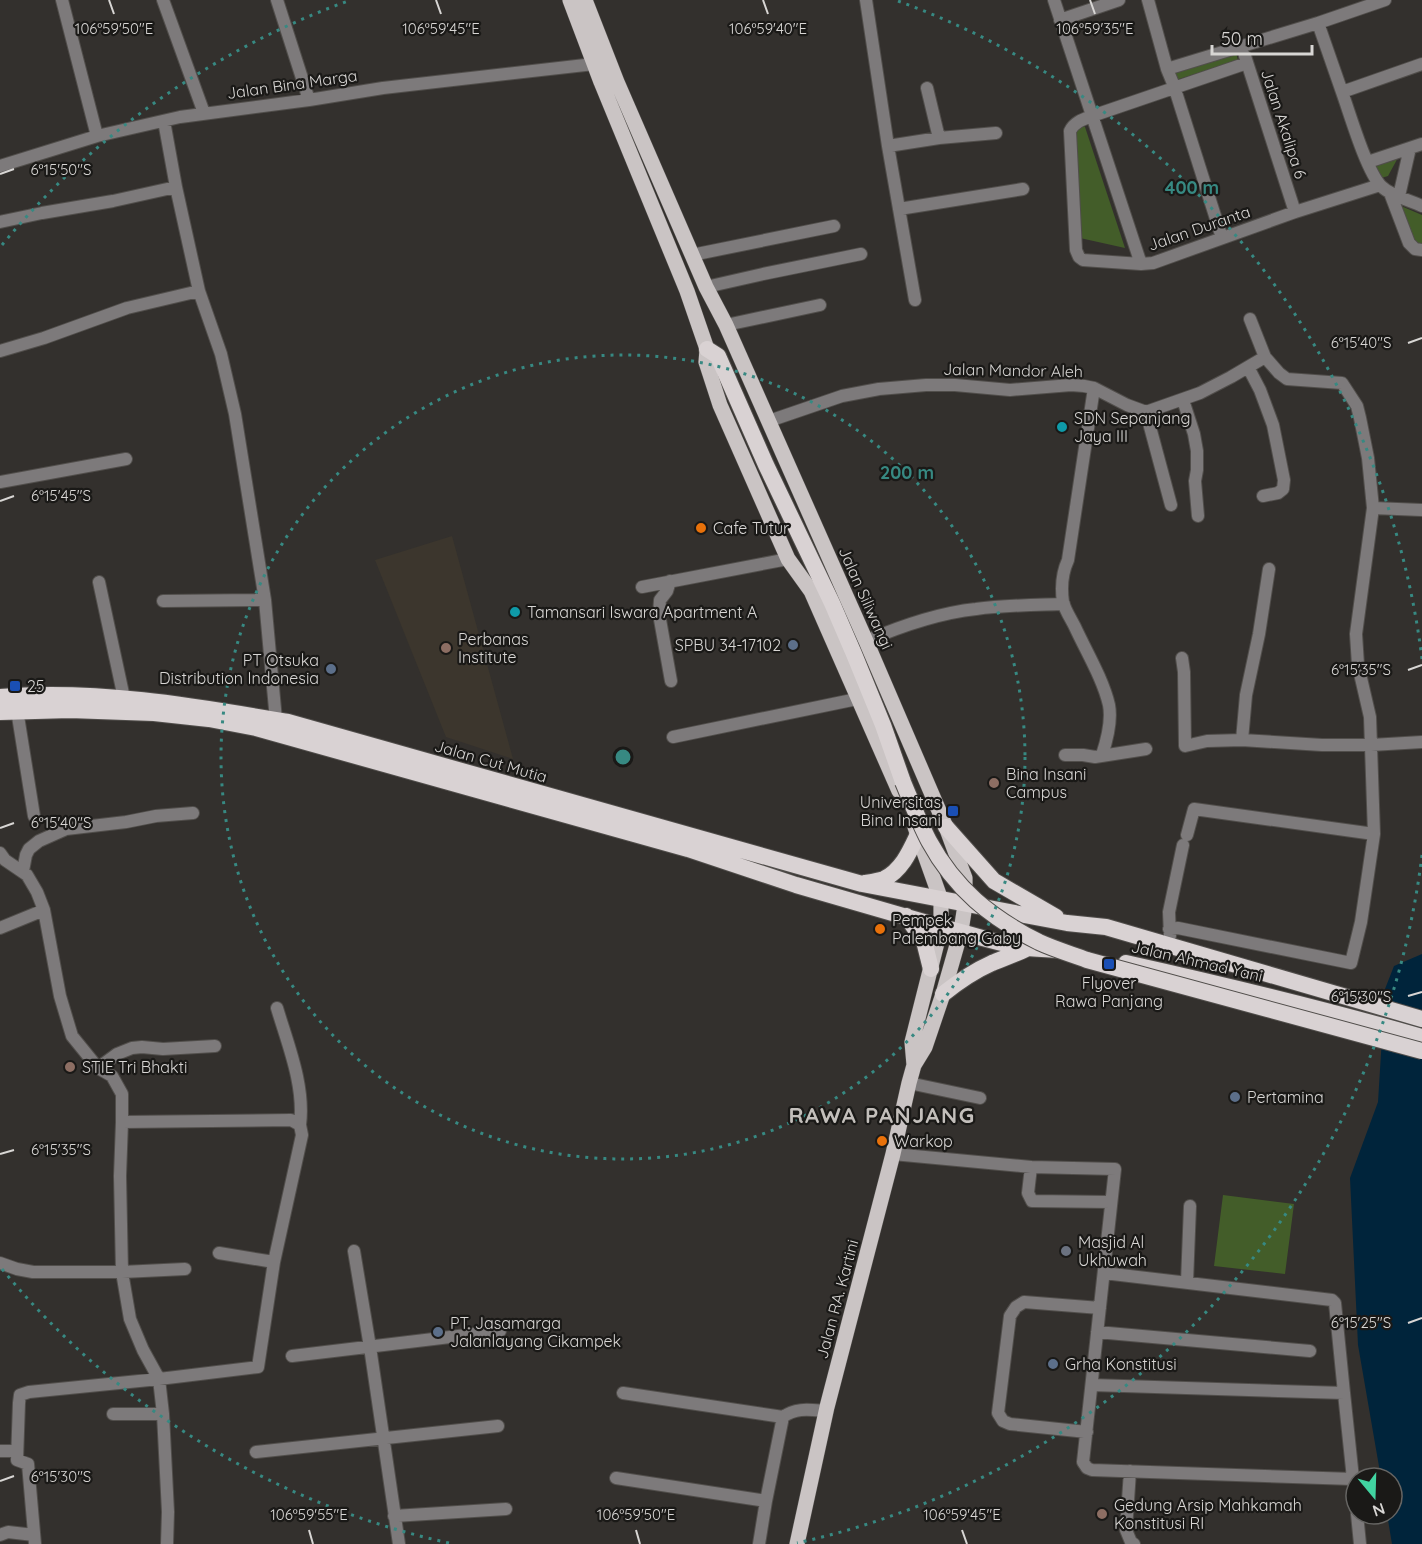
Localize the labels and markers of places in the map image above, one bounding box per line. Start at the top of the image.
place label: SDN Sepanjang Jaya III [1074,408,1190,446]
marker: SDN Sepanjang Jaya III [1055,420,1069,434]
place label: Cafe Tutur [713,518,789,538]
marker: Cafe Tutur [694,521,708,535]
place label: Tamansari Iswara Apartment A [527,602,757,622]
marker: Tamansari Iswara Apartment A [508,605,522,619]
place label: Perbanas Institute [458,629,528,667]
place label: SPBU 34-17102 [675,635,781,655]
marker: SPBU 34-17102 [786,638,800,652]
marker: Perbanas Institute [439,641,453,655]
place label: PT Otsuka Distribution Indonesia [159,650,319,688]
marker: PT Otsuka Distribution Indonesia [324,662,338,676]
place label: 25 [27,676,45,696]
marker: 25 [8,679,22,693]
centre of rings [613,747,633,767]
place label: Bina Insani Campus [1006,764,1086,802]
marker: Bina Insani Campus [987,776,1001,790]
place label: Universitas Bina Insani [860,792,941,830]
marker: Universitas Bina Insani [946,804,960,818]
place label: Pempek Palembang Gaby [892,910,1021,948]
marker: Pempek Palembang Gaby [873,922,887,936]
marker: Flyover Rawa Panjang [1102,957,1116,971]
place label: Flyover Rawa Panjang [1055,973,1163,1011]
place label: STIE Tri Bhakti [82,1057,187,1077]
marker: STIE Tri Bhakti [63,1060,77,1074]
place label: Pertamina [1247,1087,1324,1107]
marker: Pertamina [1228,1090,1242,1104]
place label: Warkop [894,1131,953,1151]
marker: Warkop [875,1134,889,1148]
place label: Masjid Al Ukhuwah [1078,1232,1147,1270]
marker: Masjid Al Ukhuwah [1059,1244,1073,1258]
place label: PT. Jasamarga Jalanlayang Cikampek [450,1313,621,1351]
marker: PT. Jasamarga Jalanlayang Cikampek [431,1325,445,1339]
place label: Grha Konstitusi [1065,1354,1177,1374]
marker: Grha Konstitusi [1046,1357,1060,1371]
place label: Gedung Arsip Mahkamah Konstitusi RI [1114,1495,1302,1533]
marker: Gedung Arsip Mahkamah Konstitusi RI [1095,1507,1109,1521]

